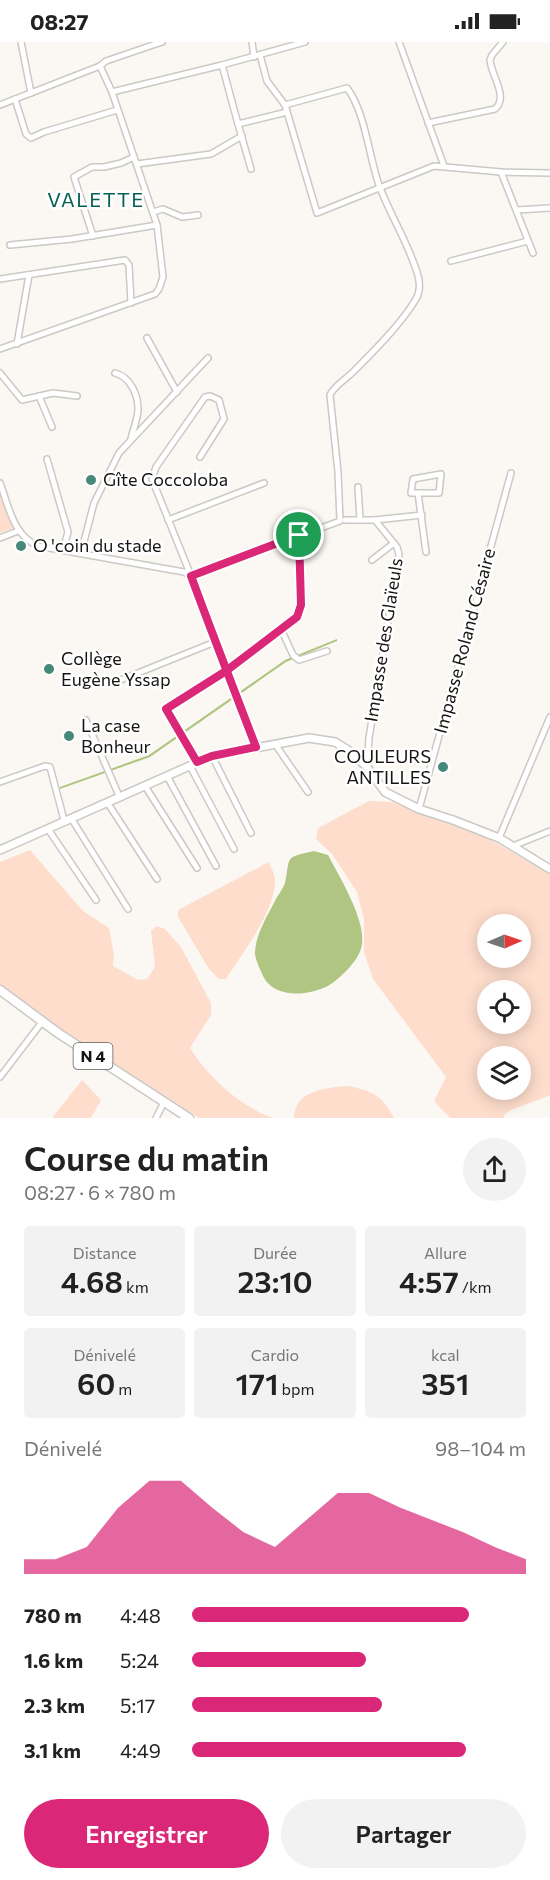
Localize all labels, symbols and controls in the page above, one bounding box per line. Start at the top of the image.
text: 08:27 [30,8,89,35]
district label: VALETTE [47,187,145,211]
place label: Gîte Coccoloba [103,468,228,490]
marker: Gîte Coccoloba [84,473,98,487]
pin [273,509,324,560]
icon: arrive [282,518,315,551]
place label: O 'coin du stade [33,534,162,556]
marker: O 'coin du stade [14,539,28,553]
street label: Impasse Roland Césaire [429,546,499,736]
street label: Impasse des Glaïeuls [359,556,407,723]
place label: Collège Eugène Yssap [61,647,171,690]
marker: Collège Eugène Yssap [42,662,56,676]
place label: La case Bonheur [81,714,151,757]
marker: La case Bonheur [62,729,76,743]
place label: COULEURS ANTILLES [334,745,431,788]
marker: COULEURS ANTILLES [436,760,450,774]
north arrow [477,914,531,968]
map controls [477,914,531,1100]
button: locate [477,980,531,1034]
road number: N 4 [74,1043,112,1069]
button: layers [477,1046,531,1100]
text: Course du matin [24,1137,269,1178]
button: share [463,1138,526,1201]
text: 08:27 · 6 × 780 m [24,1180,176,1204]
text: Distance [73,1243,136,1262]
text: Durée [253,1243,297,1262]
text: Allure [424,1243,467,1262]
text: 4.68 [61,1262,123,1299]
text: 23:10 [237,1262,313,1299]
text: 4:57 [399,1262,459,1299]
text: km [123,1277,149,1296]
text: /km [459,1277,492,1296]
text: Dénivelé [73,1345,136,1364]
text: Cardio [251,1345,299,1364]
text: kcal [431,1345,460,1364]
text: 60 [77,1364,115,1401]
text: 171 [236,1364,278,1401]
text: 351 [421,1364,469,1401]
text: m [115,1379,132,1398]
text: bpm [278,1379,314,1398]
text: Dénivelé [24,1436,102,1460]
text: 98–104 m [435,1436,526,1460]
text: 780 m [24,1603,82,1627]
text: 4:48 [120,1603,161,1627]
text: 1.6 km [24,1648,83,1672]
text: 5:24 [120,1648,159,1672]
text: 2.3 km [24,1693,85,1717]
text: 5:17 [120,1693,155,1717]
text: 3.1 km [24,1738,81,1762]
text: 4:49 [120,1738,161,1762]
button: Enregistrer [24,1799,269,1868]
button: Partager [281,1799,526,1868]

